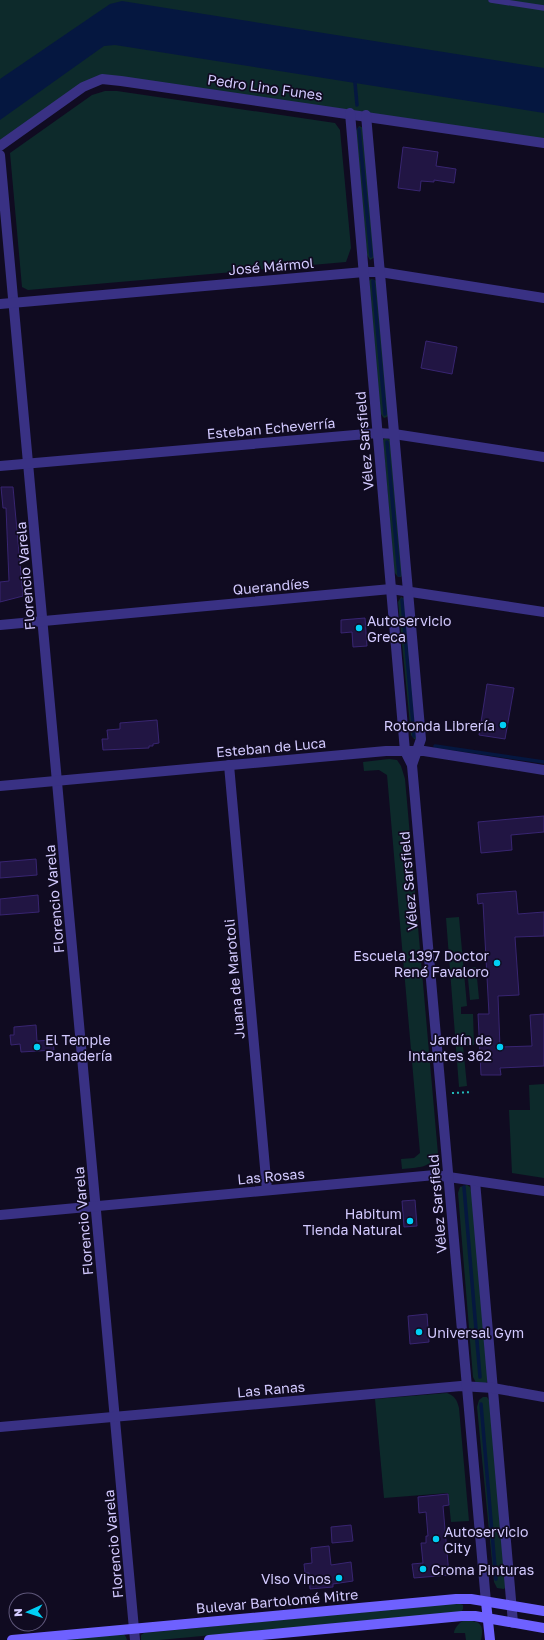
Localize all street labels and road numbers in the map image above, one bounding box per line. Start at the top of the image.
street label: Pedro Lino Funes [206,70,324,104]
street label: José Mármol [227,254,315,278]
street label: Vélez Sarsfield [351,391,377,491]
street label: Esteban Echeverría [206,414,336,442]
street label: Florencio Varela [12,521,38,631]
street label: Querandíes [232,574,310,598]
street label: Esteban de Luca [215,734,327,760]
street label: Vélez Sarsfield [395,831,421,931]
street label: Florencio Varela [41,844,67,954]
street label: Juana de Marotoli [220,918,248,1040]
street label: Vélez Sarsfield [424,1154,450,1254]
street label: Las Rosas [237,1165,305,1187]
street label: Florencio Varela [70,1166,96,1276]
street label: Las Ranas [236,1378,306,1400]
street label: Florencio Varela [100,1489,126,1599]
street label: Bulevar Bartolomé Mitre [195,1585,359,1617]

